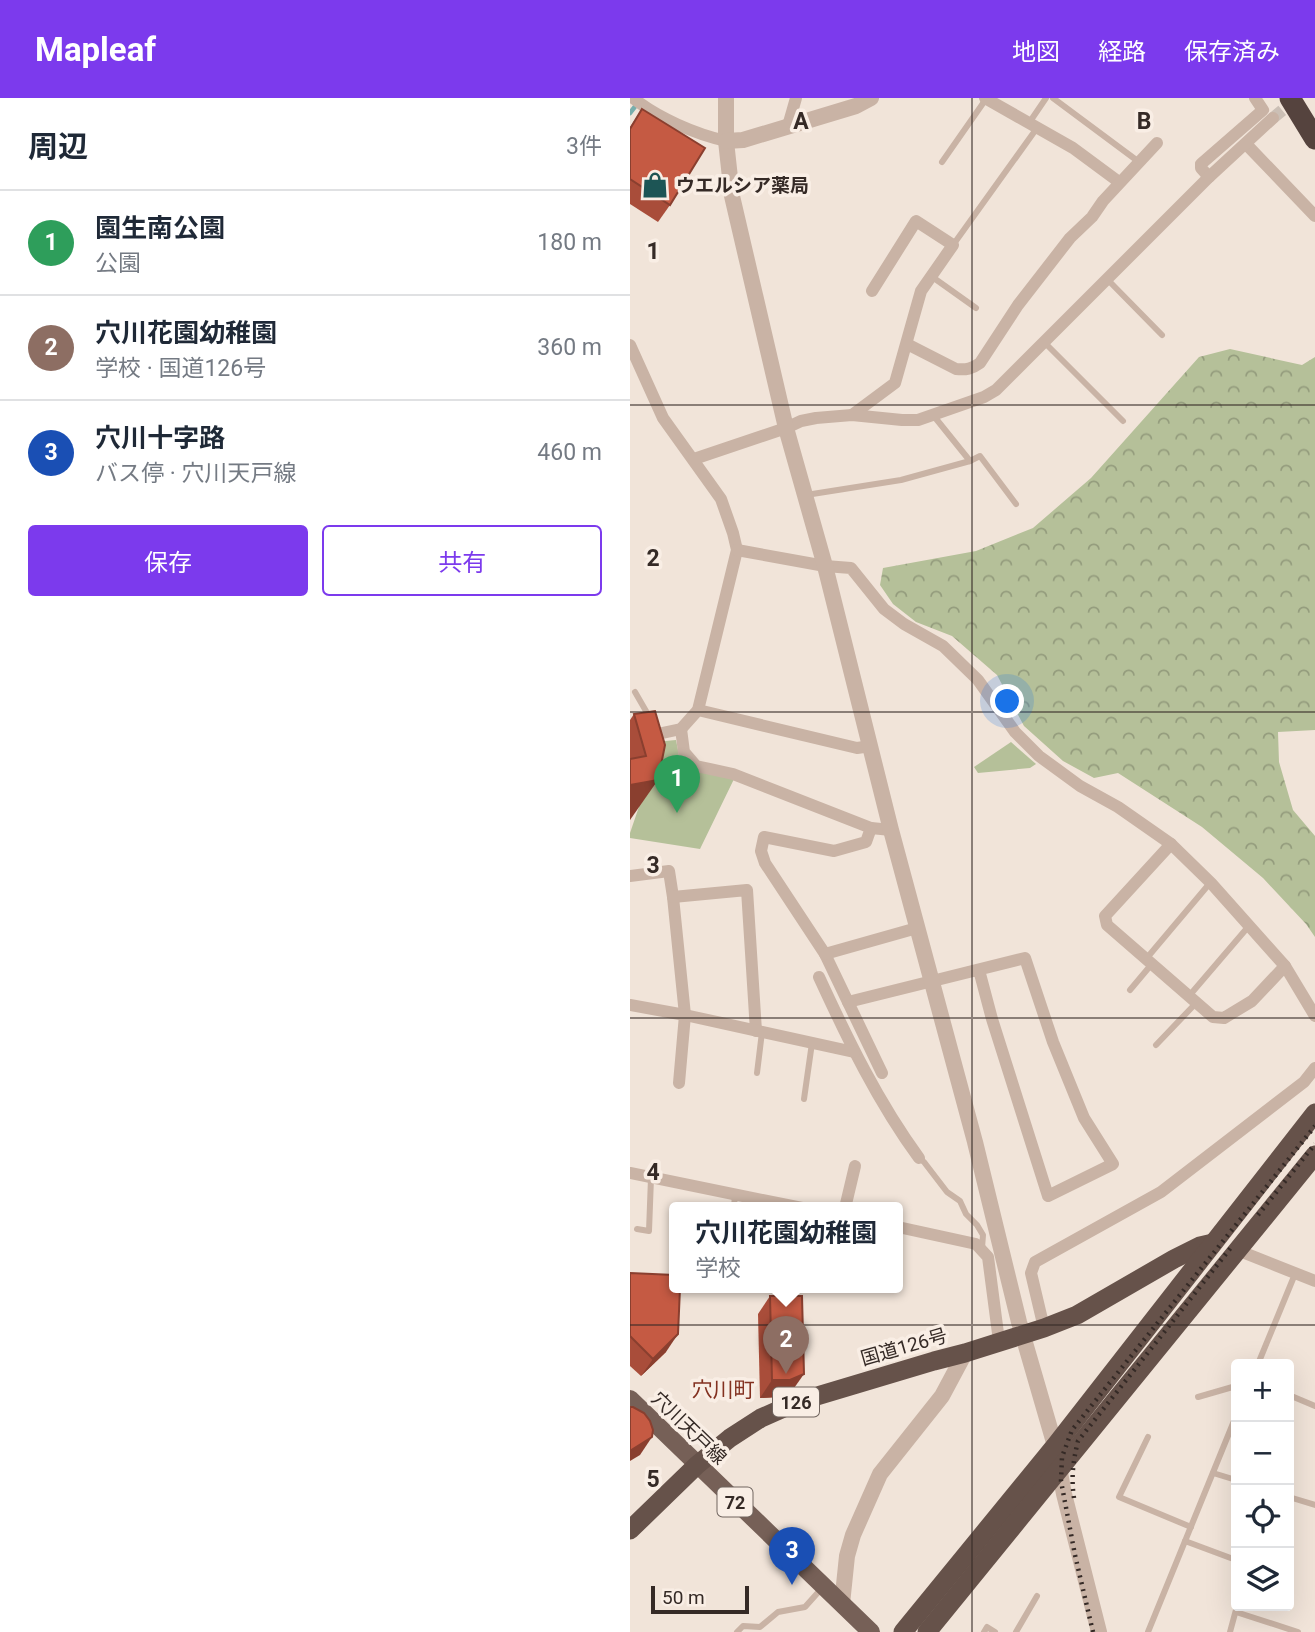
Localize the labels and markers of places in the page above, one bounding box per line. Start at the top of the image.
shop icon: ウエルシア薬局 [640,170,670,200]
place label: ウエルシア薬局 [676,174,809,197]
pin: 1 [654,755,700,813]
pin: 2 [763,1316,809,1374]
pin: 3 [769,1527,815,1585]

